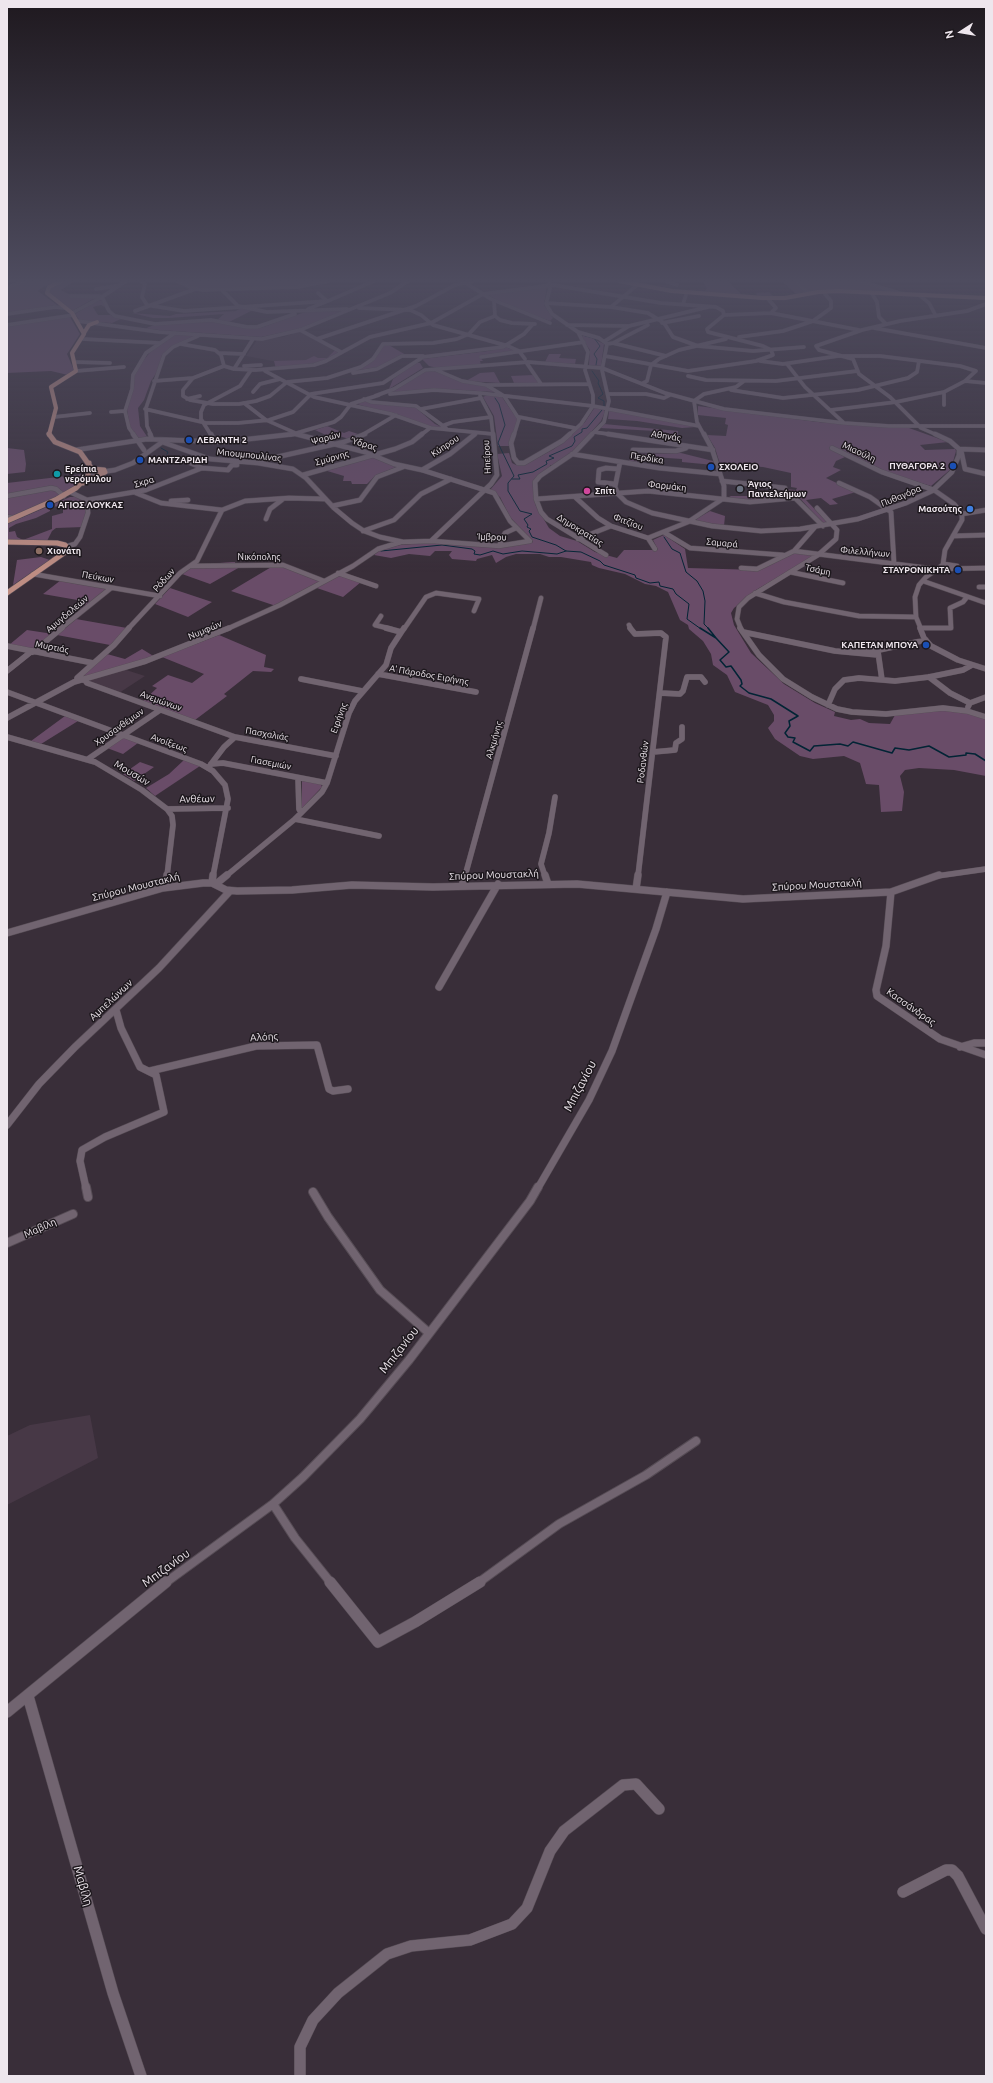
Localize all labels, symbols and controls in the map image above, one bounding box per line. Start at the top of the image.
north arrow [941,12,981,52]
text: N [943,29,956,40]
street label: Αθηνάς [650,428,682,444]
street label: Ψαρών [310,429,342,447]
street label: Κύπρου [429,433,461,459]
marker: ΛΕΒΑΝΤΗ 2 [184,435,194,445]
place label: ΛΕΒΑΝΤΗ 2 [197,435,247,445]
street label: Ύδρας [350,435,378,453]
street label: Ηπείρου [481,440,493,474]
street label: Μιαούλη [841,440,877,464]
street label: Μπουμπουλίνας [216,446,282,464]
street label: Σμύρνης [314,448,350,468]
street label: Περδίκα [630,450,664,466]
marker: ΜΑΝΤΖΑΡΙΔΗ [135,455,145,465]
place label: ΜΑΝΤΖΑΡΙΔΗ [148,455,207,465]
place label: ΠΥΘΑΓΟΡΑ 2 [889,461,945,471]
marker: ΠΥΘΑΓΟΡΑ 2 [948,461,958,471]
marker: ΣΧΟΛΕΙΟ [706,462,716,472]
place label: ΣΧΟΛΕΙΟ [719,462,758,472]
place label: Ερείπια νερόμυλου [65,464,111,485]
marker: Ερείπια νερόμυλου [52,469,62,479]
street label: Σκρα [133,474,155,490]
street label: Φαρμάκη [647,479,687,493]
place label: Άγιος Παντελεήμων [748,479,806,500]
street label: Πυθαγόρα [879,483,923,509]
marker: Άγιος Παντελεήμων [735,484,745,494]
marker: Σπίτι [582,486,592,496]
place label: Σπίτι [595,486,615,496]
marker: ΑΓΙΟΣ ΛΟΥΚΑΣ [45,500,55,510]
place label: ΑΓΙΟΣ ΛΟΥΚΑΣ [58,500,123,510]
place label: Μασούτης [918,504,962,514]
marker: Μασούτης [965,504,975,514]
street label: Φιτζίου [612,511,644,533]
street label: Δημοκρατίας [555,512,605,548]
street label: Ίμβρου [477,531,507,543]
street label: Σαμαρά [706,536,738,550]
street label: Φιλελλήνων [840,544,890,560]
marker: Χιονάτη [34,546,44,556]
place label: Χιονάτη [47,546,81,556]
street label: Νικόπολης [238,552,280,562]
street label: Τσάμη [804,562,832,578]
place label: ΣΤΑΥΡΟΝΙΚΗΤΑ [883,565,950,575]
marker: ΣΤΑΥΡΟΝΙΚΗΤΑ [953,565,963,575]
street label: Ρόδων [151,566,177,594]
street label: Πεύκων [81,569,115,585]
street label: Αμυγδαλεών [44,593,90,635]
street label: Νυμφών [187,618,223,642]
street label: Μυρτιάς [34,638,70,656]
place label: ΚΑΠΕΤΑΝ ΜΠΟΥΑ [841,640,918,650]
marker: ΚΑΠΕΤΑΝ ΜΠΟΥΑ [921,640,931,650]
street label: A' Πάροδος Ειρήνης [389,663,469,687]
street label: Ανεμώνων [139,688,183,714]
street label: Ειρήνης [328,701,350,735]
street label: Χρυσανθέμων [92,706,146,748]
street label: Αλκμήνης [483,720,505,760]
street label: Πασχαλιάς [245,725,289,743]
street label: Ανοίξεως [149,731,189,755]
street label: Ροδανθών [635,740,651,784]
street label: Γιασεμιών [250,754,292,772]
street label: Μουσών [112,758,152,788]
street label: Ανθέων [179,793,215,805]
street label: Σπύρου Μουστακλή [449,867,539,883]
street label: Σπύρου Μουστακλή [91,870,181,904]
street label: Σπύρου Μουστακλή [772,877,862,893]
street label: Αμπελώνων [87,977,135,1023]
street label: Κασσάνδρας [884,986,938,1028]
street label: Αλόης [250,1030,278,1044]
street label: Μπιζανίου [561,1058,599,1114]
street label: Μαβίλη [22,1216,58,1240]
street label: Μπιζανίου [376,1324,422,1376]
street label: Μπιζανίου [139,1546,193,1590]
street label: Μαβίλη [70,1864,96,1908]

